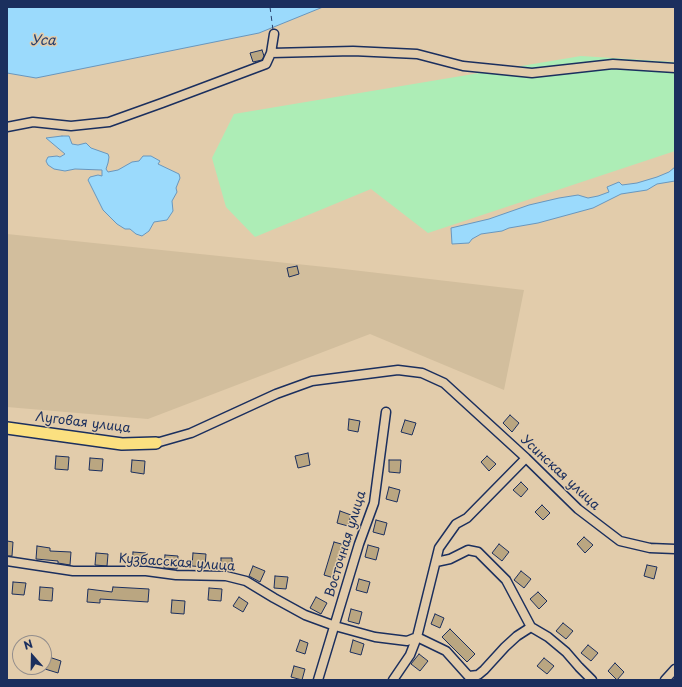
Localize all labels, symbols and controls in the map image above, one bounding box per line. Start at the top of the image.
water label: Уса [30,33,56,49]
street label: Луговая улица [34,409,132,437]
street label: Усинская улица [517,432,603,514]
street label: Восточная улица [322,489,370,599]
street label: Кузбасская улица [118,551,236,575]
north arrow [12,635,52,675]
text: N [21,635,35,654]

